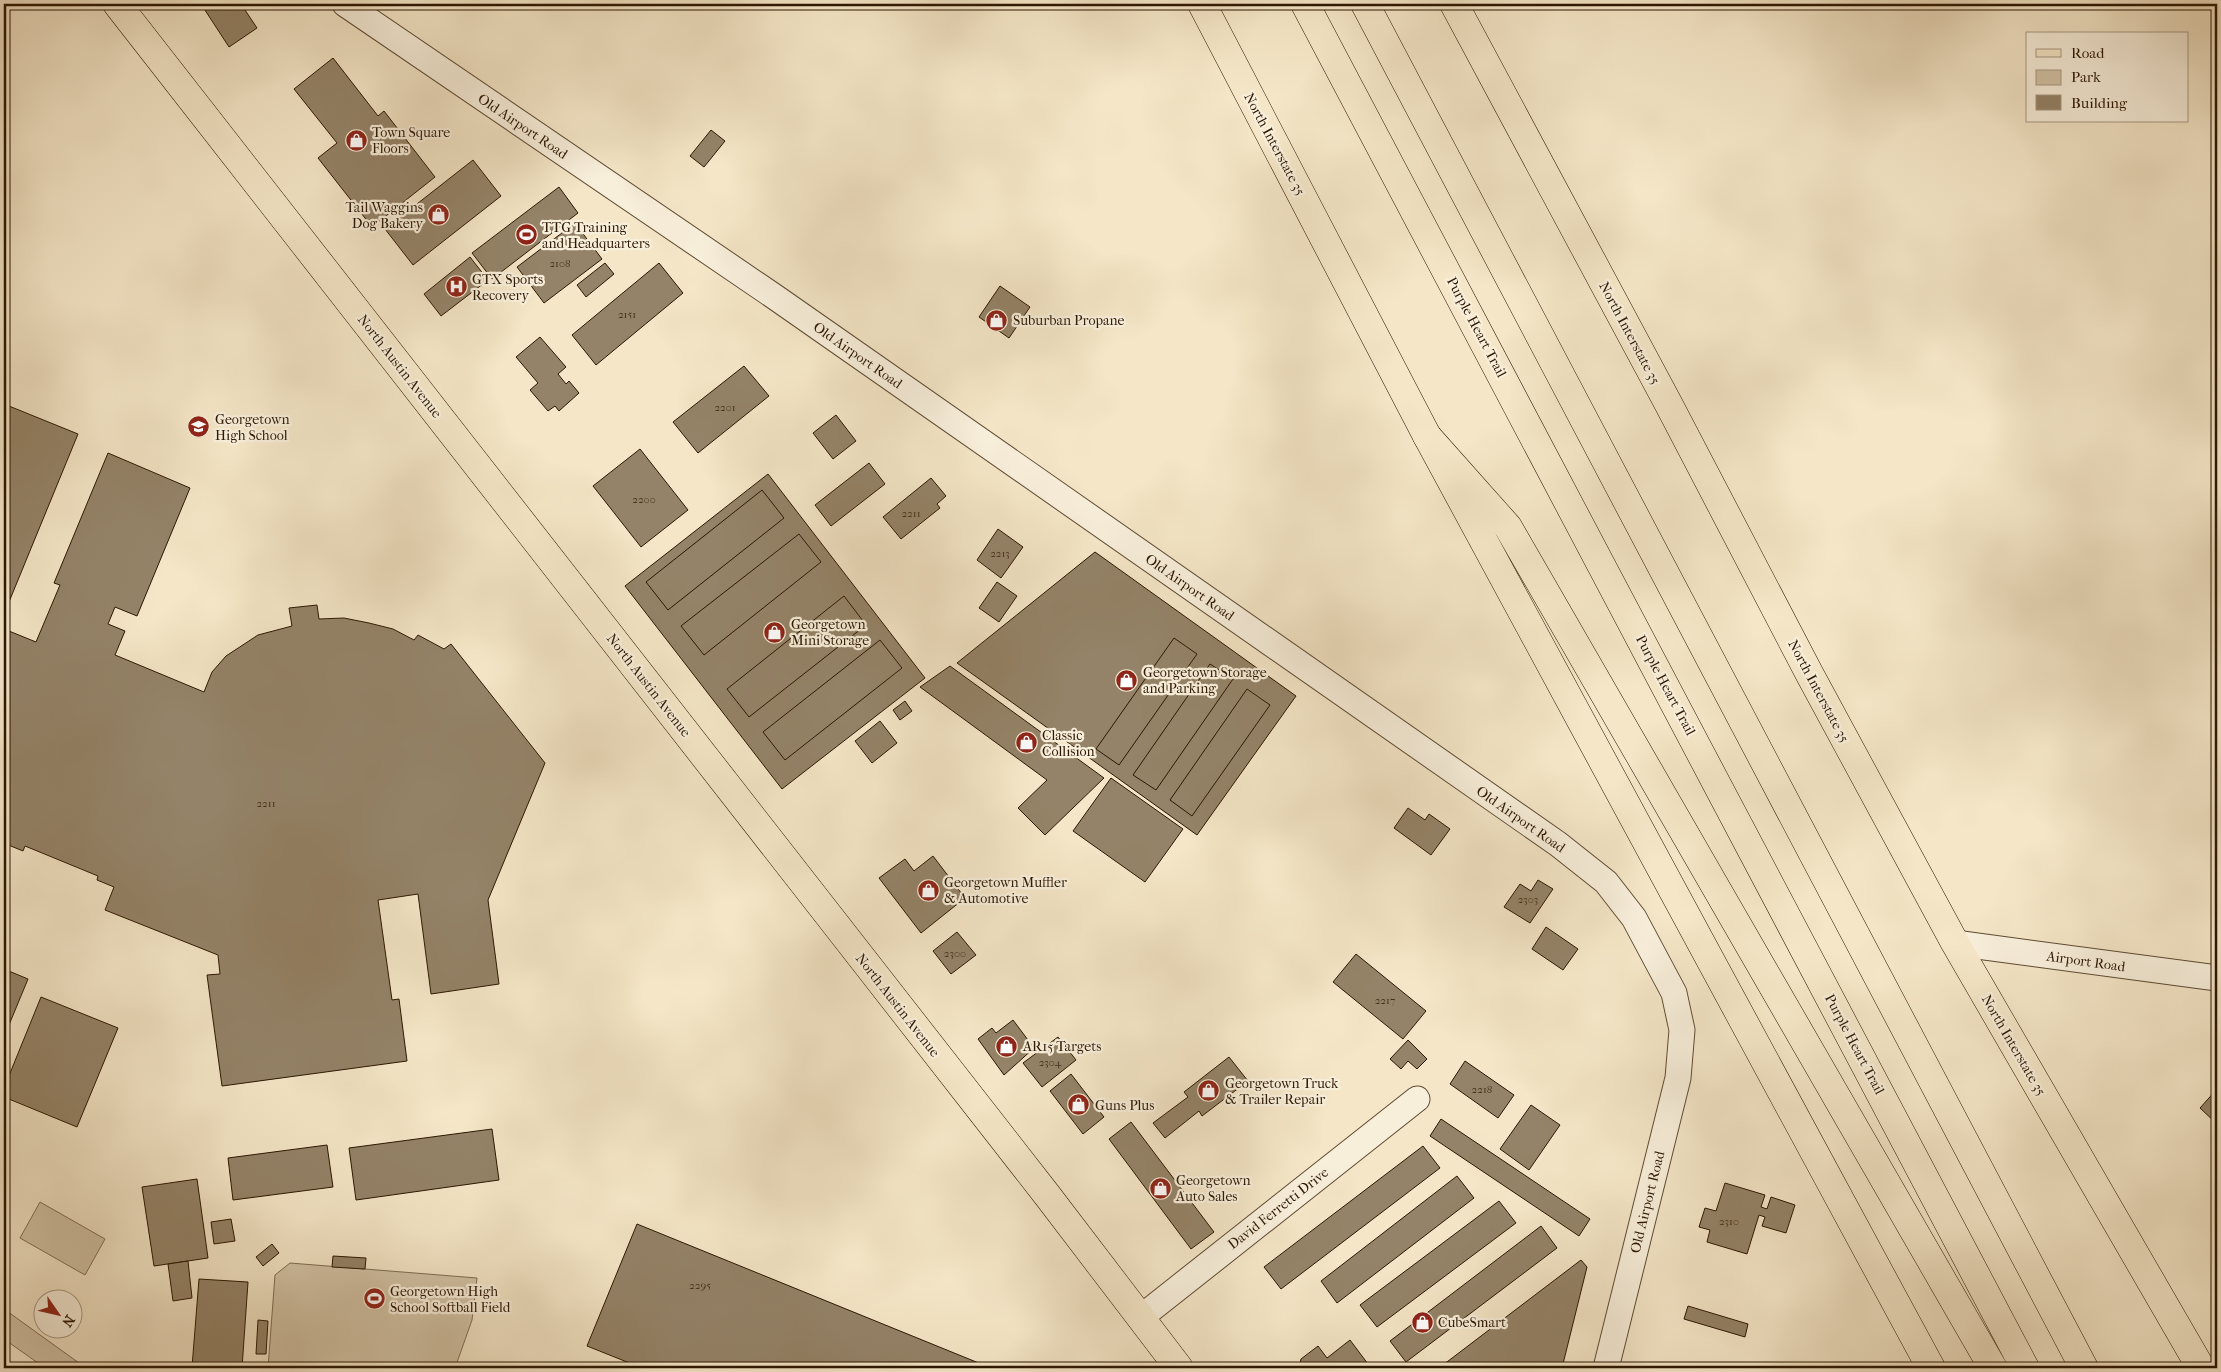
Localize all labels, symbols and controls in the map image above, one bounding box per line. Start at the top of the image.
legend [2026,32,2188,122]
text: Road [2071,44,2105,62]
text: Park [2071,68,2101,86]
street label: Old Airport Road [475,90,571,163]
street label: North Interstate 35 [1240,90,1309,199]
text: Building [2071,94,2128,112]
place label: Town Square Floors [372,124,450,157]
shop icon: Town Square Floors [344,128,368,152]
place label: Tail Waggins Dog Bakery [346,199,424,232]
shop icon: Tail Waggins Dog Bakery [427,203,451,227]
place label: TTG Training and Headquarters [542,219,650,252]
sports icon: TTG Training and Headquarters [514,223,538,247]
house number: 2108 [549,257,571,270]
place label: GTX Sports Recovery [472,271,543,304]
street label: Purple Heart Trail [1443,274,1510,380]
hospital icon: GTX Sports Recovery [444,275,468,299]
street label: North Interstate 35 [1595,279,1664,388]
house number: 2151 [618,308,636,321]
shop icon: Suburban Propane [985,308,1009,332]
street label: North Austin Avenue [354,311,445,422]
place label: Suburban Propane [1013,312,1125,329]
street label: Old Airport Road [810,318,906,393]
house number: 2201 [714,401,736,414]
place label: Georgetown High School [215,411,290,444]
school or university icon: Georgetown High School [187,415,211,439]
house number: 2200 [632,493,656,506]
house number: 2211 [901,507,921,520]
house number: 2213 [990,547,1010,560]
street label: Old Airport Road [1142,550,1238,625]
place label: Georgetown Mini Storage [791,616,869,649]
shop icon: Georgetown Mini Storage [763,620,787,644]
street label: North Austin Avenue [603,630,694,741]
street label: Purple Heart Trail [1632,632,1699,738]
street label: North Interstate 35 [1784,637,1853,746]
place label: Georgetown Storage and Parking [1143,664,1267,697]
shop icon: Georgetown Storage and Parking [1115,668,1139,692]
place label: Classic Collision [1042,727,1095,760]
shop icon: Classic Collision [1014,731,1038,755]
street label: Old Airport Road [1473,782,1569,857]
house number: 2211 [256,797,276,810]
place label: Georgetown Muffler & Automotive [944,874,1067,907]
shop icon: Georgetown Muffler & Automotive [916,878,940,902]
house number: 2303 [1518,893,1538,906]
house number: 2300 [944,947,966,960]
street label: Airport Road [2044,947,2127,975]
street label: North Austin Avenue [852,950,943,1061]
street label: Purple Heart Trail [1821,991,1888,1097]
street label: North Interstate 35 [1978,992,2049,1099]
house number: 2217 [1375,994,1395,1007]
shop icon: AR15 Targets [995,1034,1019,1058]
place label: AR15 Targets [1022,1038,1101,1055]
house number: 2304 [1039,1056,1062,1069]
place label: Georgetown Truck & Trailer Repair [1225,1075,1339,1108]
shop icon: Georgetown Truck & Trailer Repair [1197,1079,1221,1103]
house number: 2218 [1472,1083,1492,1096]
shop icon: Guns Plus [1067,1093,1091,1117]
place label: Guns Plus [1095,1097,1154,1114]
street label: Old Airport Road [1627,1149,1669,1255]
street label: David Ferretti Drive [1225,1164,1332,1253]
place label: Georgetown Auto Sales [1175,1172,1251,1205]
shop icon: Georgetown Auto Sales [1148,1176,1172,1200]
house number: 2310 [1719,1215,1739,1228]
house number: 2295 [689,1279,711,1292]
place label: Georgetown High School Softball Field [390,1283,511,1316]
sports icon: Georgetown High School Softball Field [362,1287,386,1311]
north arrow [32,1290,82,1340]
shop icon: CubeSmart [1410,1310,1434,1334]
text: N [58,1312,78,1330]
place label: CubeSmart [1438,1314,1506,1331]

